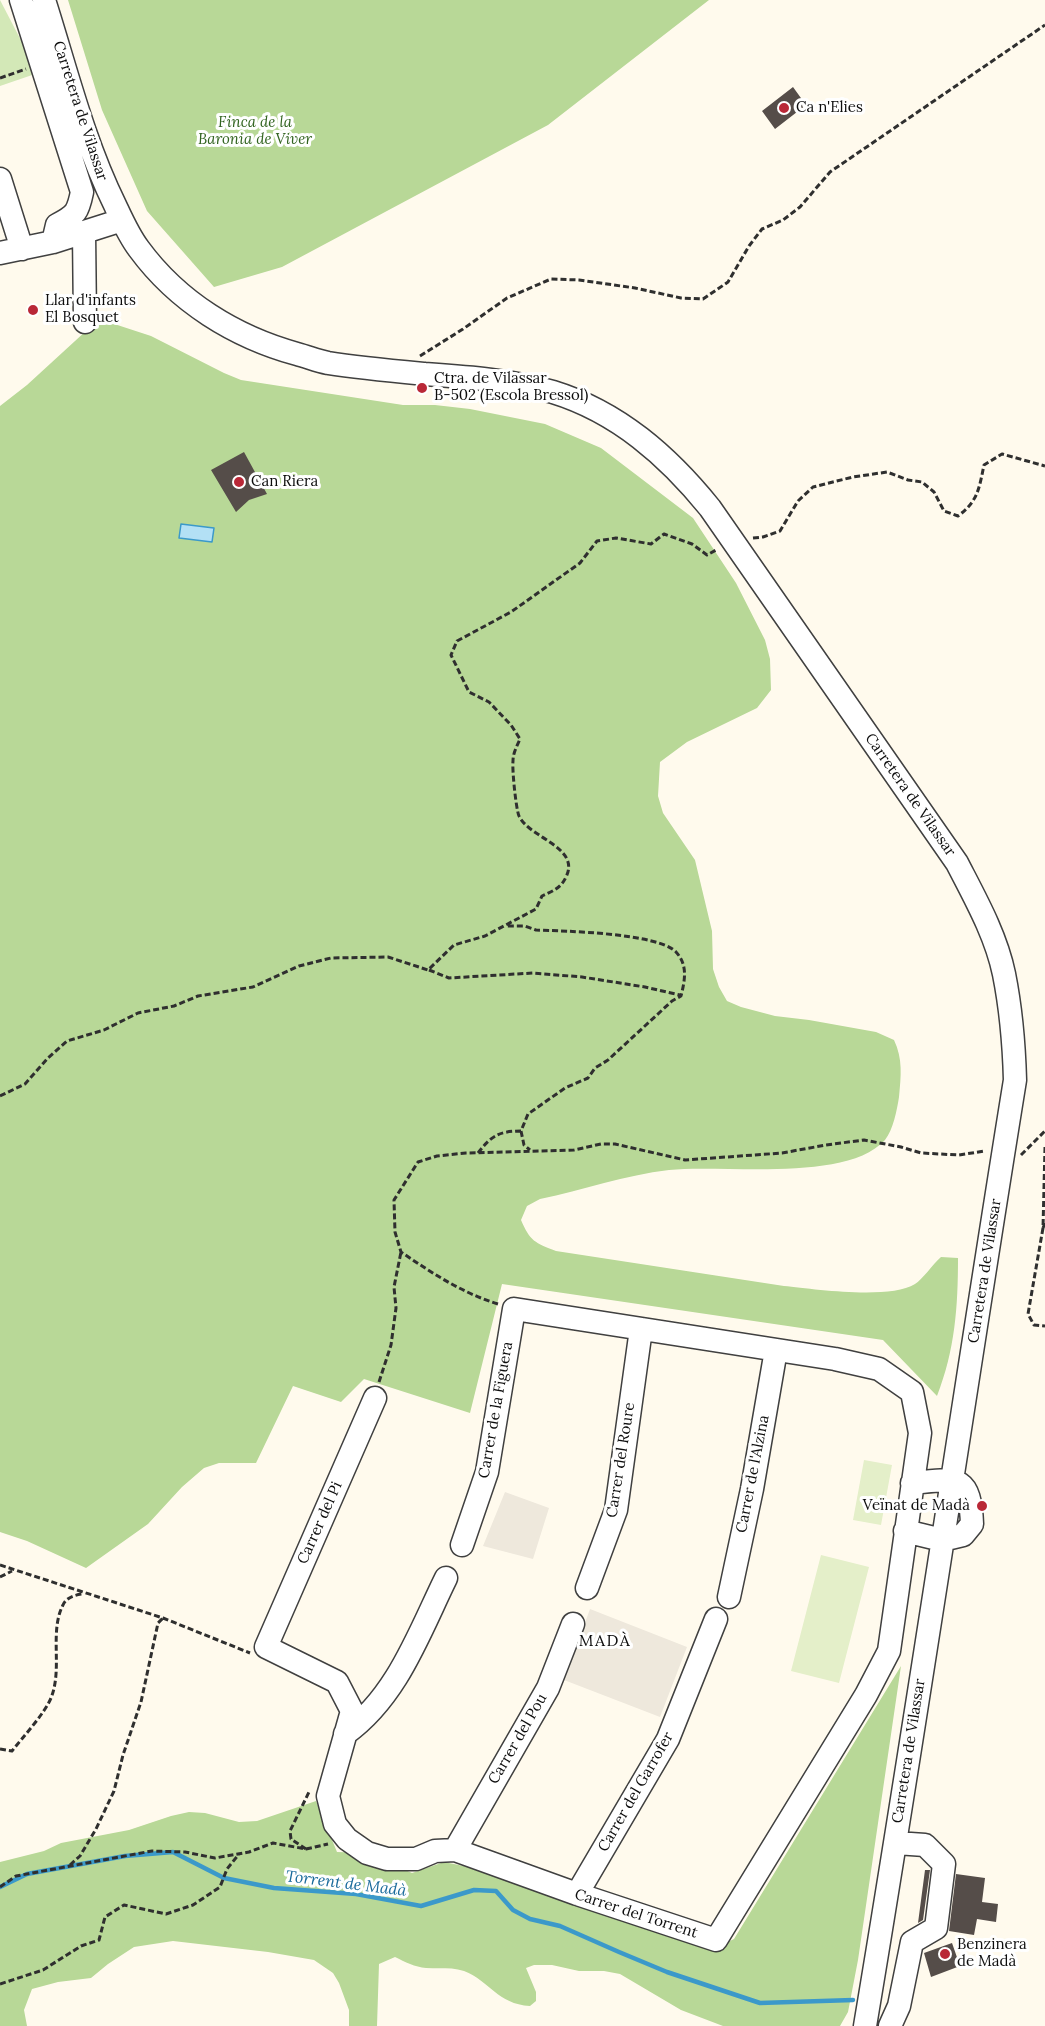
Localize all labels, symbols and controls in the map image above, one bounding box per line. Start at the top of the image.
street label: Carretera de Vilassar [49,39,111,183]
place label: Ca n'Elies [796,99,863,117]
marker: Ca n'Elies [777,101,791,115]
park label: Finca de la Baronia de Viver [198,114,312,149]
place label: Llar d'infants El Bosquet [45,292,136,327]
marker: Llar d'infants El Bosquet [26,303,40,317]
place label: Ctra. de Vilassar B-502 (Escola Bressol) [434,370,588,405]
marker: Ctra. de Vilassar B-502 (Escola Bressol) [415,381,429,395]
place label: Can Riera [251,473,318,491]
marker: Can Riera [232,475,246,489]
street label: Carretera de Vilassar [861,730,959,860]
street label: Carretera de Vilassar [965,1198,1005,1344]
street label: Carrer de la Figuera [475,1340,517,1480]
street label: Carrer del Roure [603,1401,639,1519]
street label: Carrer de l'Alzina [733,1414,773,1534]
street label: Carrer del Pi [294,1479,346,1567]
place label: Veïnat de Madà [863,1497,970,1515]
marker: Veïnat de Madà [975,1499,989,1513]
district label: MADÀ [579,1631,631,1651]
street label: Carretera de Vilassar [889,1678,929,1824]
street label: Carrer del Pou [485,1691,551,1787]
street label: Carrer del Garrofer [594,1729,678,1855]
water label: Torrent de Madà [285,1867,407,1901]
street label: Carrer del Torrent [572,1886,700,1942]
place label: Benzinera de Madà [957,1936,1027,1971]
marker: Benzinera de Madà [938,1947,952,1961]

